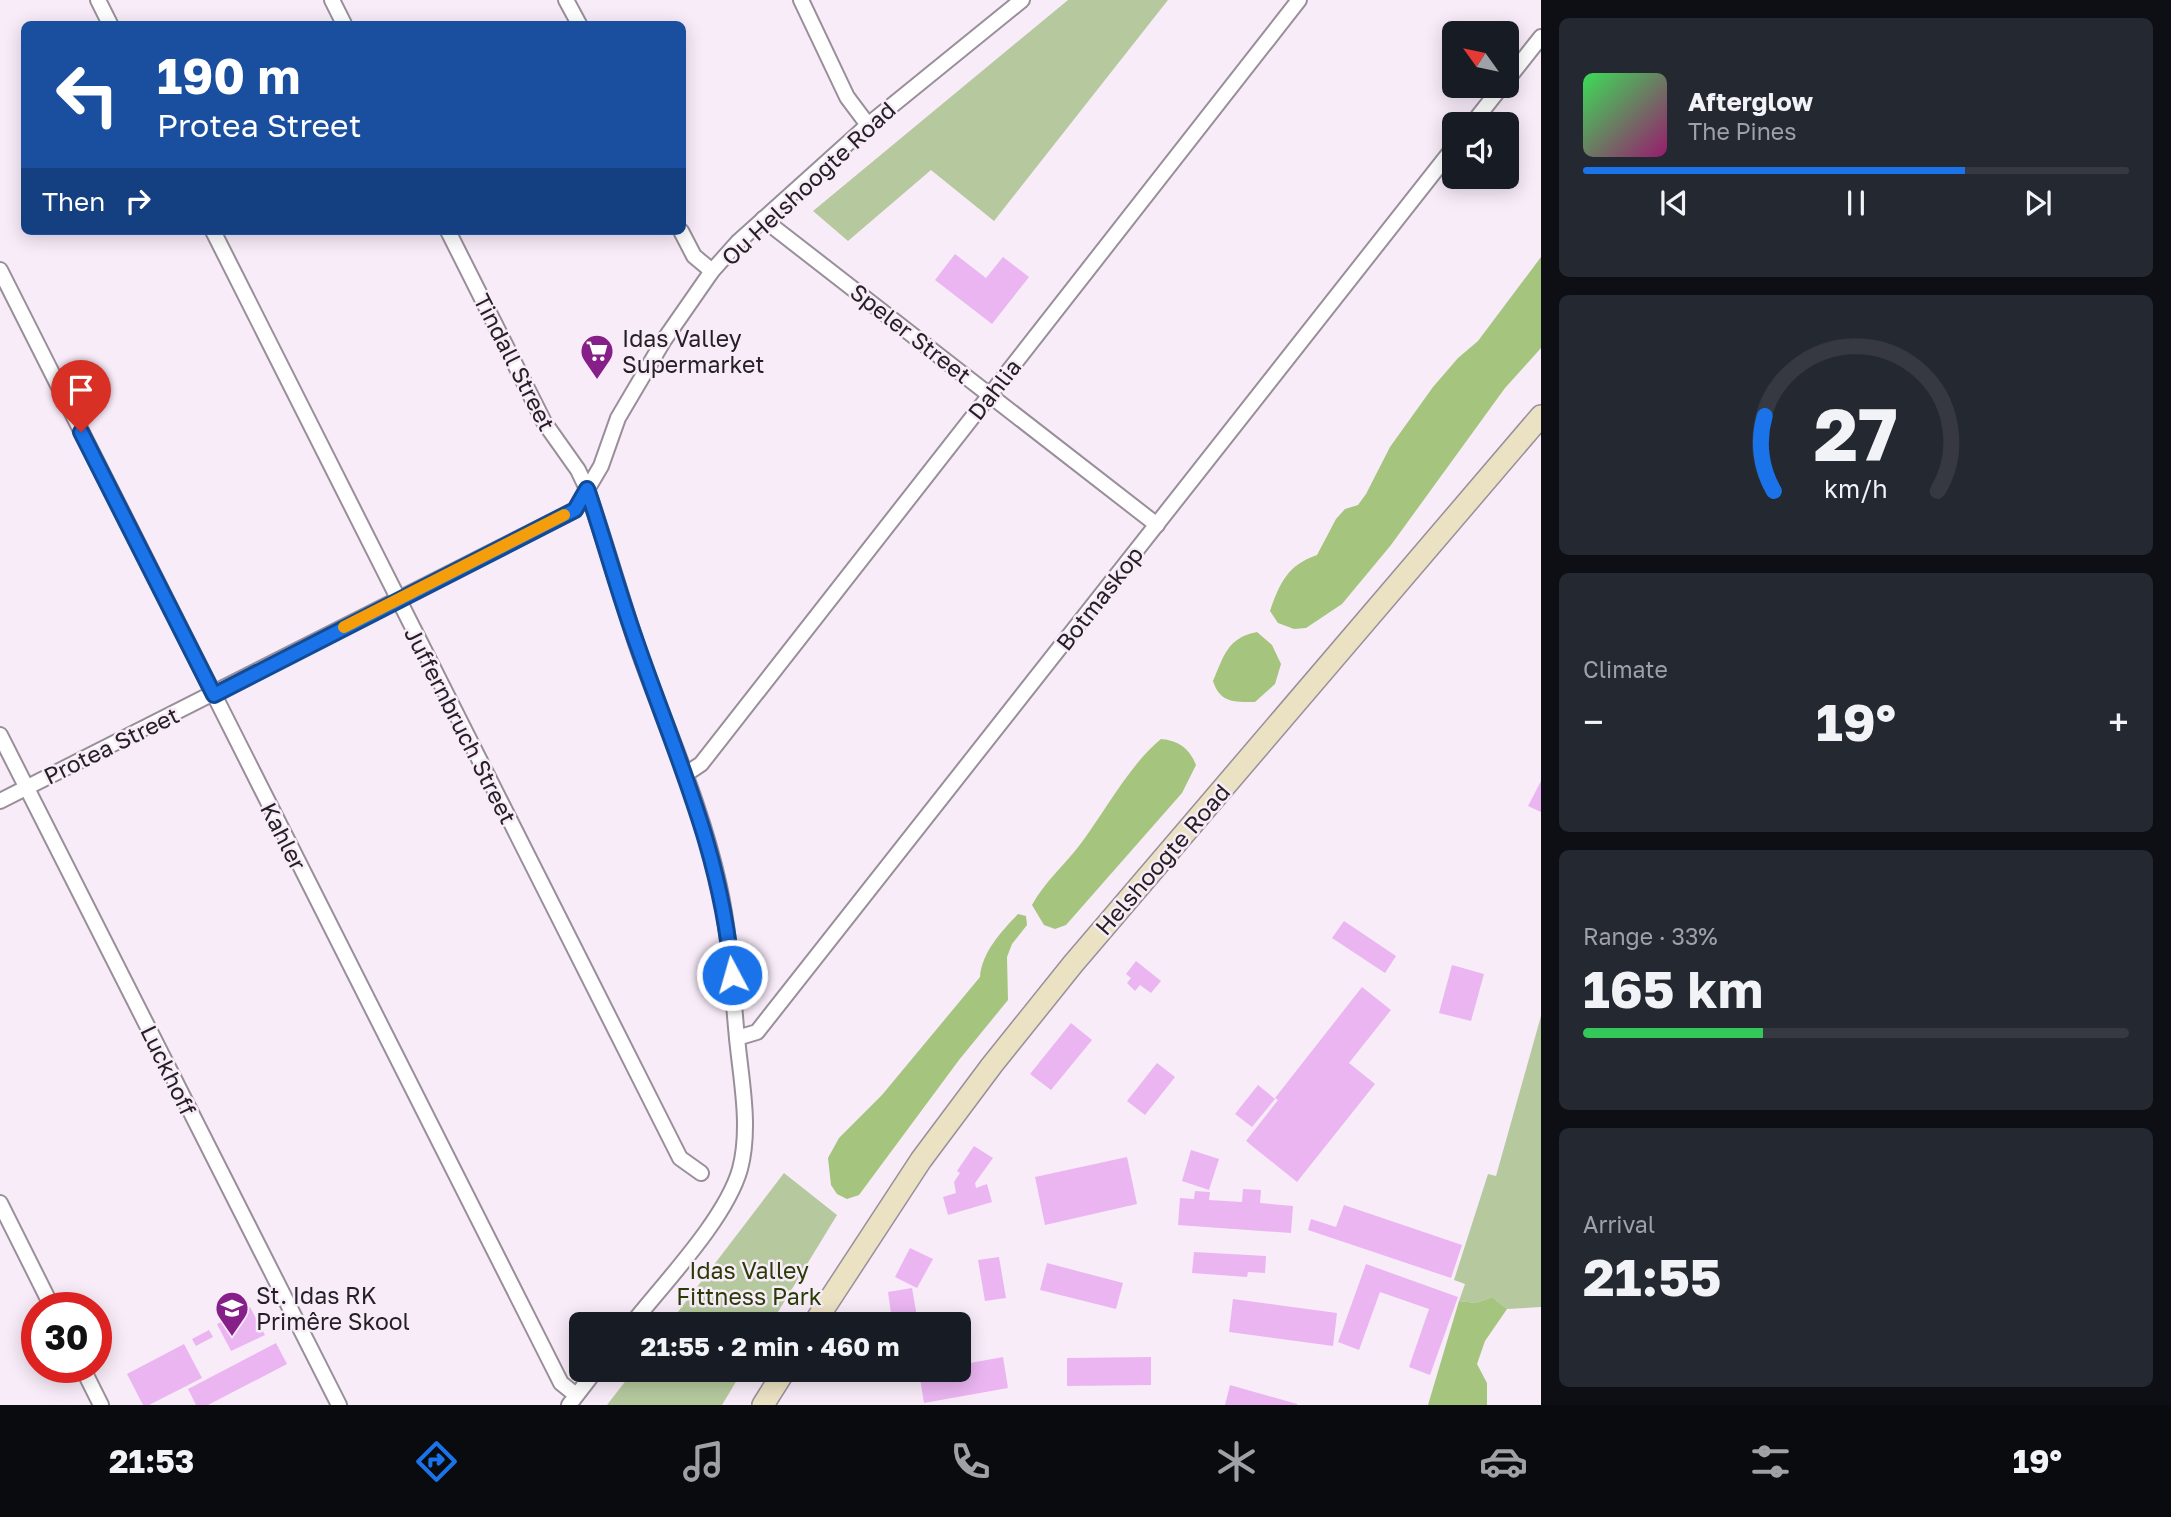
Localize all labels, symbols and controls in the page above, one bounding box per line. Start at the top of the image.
north arrow [1442,21,1519,98]
map controls [1442,21,1519,189]
text: 190 m [157,46,300,105]
icon: left [42,49,133,140]
text: Afterglow [1688,86,1813,117]
street label: Ou Helshoogte Road [715,95,901,271]
text: Protea Street [157,106,361,144]
button: sound [1442,112,1519,189]
text: The Pines [1688,117,1796,145]
icon: right [119,182,157,220]
icon: previous [1655,184,1693,222]
icon: pause [1837,184,1875,222]
icon: next [2019,184,2057,222]
text: Then [42,186,105,217]
street label: Speler Street [845,277,977,389]
street label: Tindall Street [468,289,562,435]
place label: Idas Valley Supermarket [622,324,765,378]
supermarket icon: Idas Valley Supermarket [578,332,616,381]
street label: Dahlia [961,353,1027,425]
pin [51,360,111,432]
icon: arrive [62,371,100,409]
text: 27 [1814,391,1898,478]
text: km/h [1824,473,1888,504]
street label: Botmaskop [1050,540,1148,656]
street label: Juffernbruch Street [399,622,523,828]
text: Climate [1583,655,1668,683]
text: 19° [1816,690,1896,752]
text: − [1583,699,1604,744]
text: + [2108,699,2129,744]
street label: Protea Street [39,700,183,790]
street label: Helshoogte Road [1089,778,1235,940]
street label: Kahler [255,797,313,875]
text: Range · 33% [1583,922,1718,950]
position arrow [695,938,769,1012]
text: 165 km [1583,957,1763,1019]
street label: Luckhoff [135,1020,203,1120]
text: Arrival [1583,1210,1655,1238]
text: 21:55 [1583,1245,1722,1307]
park label: Idas Valley Fittness Park [676,1256,822,1310]
place label: St. Idas RK Primêre Skool [256,1281,410,1335]
school or university icon: St. Idas RK Primêre Skool [213,1289,251,1338]
speed limit sign: 30 [21,1292,112,1383]
text: 21:55 · 2 min · 460 m [641,1331,899,1362]
icon: directions [412,1437,461,1486]
icon: music [679,1437,728,1486]
icon: phone [946,1437,995,1486]
icon: climate [1212,1437,1261,1486]
icon: car [1479,1437,1528,1486]
icon: filters [1746,1437,1795,1486]
text: 21:53 [109,1442,194,1480]
text: 19° [2013,1442,2062,1480]

